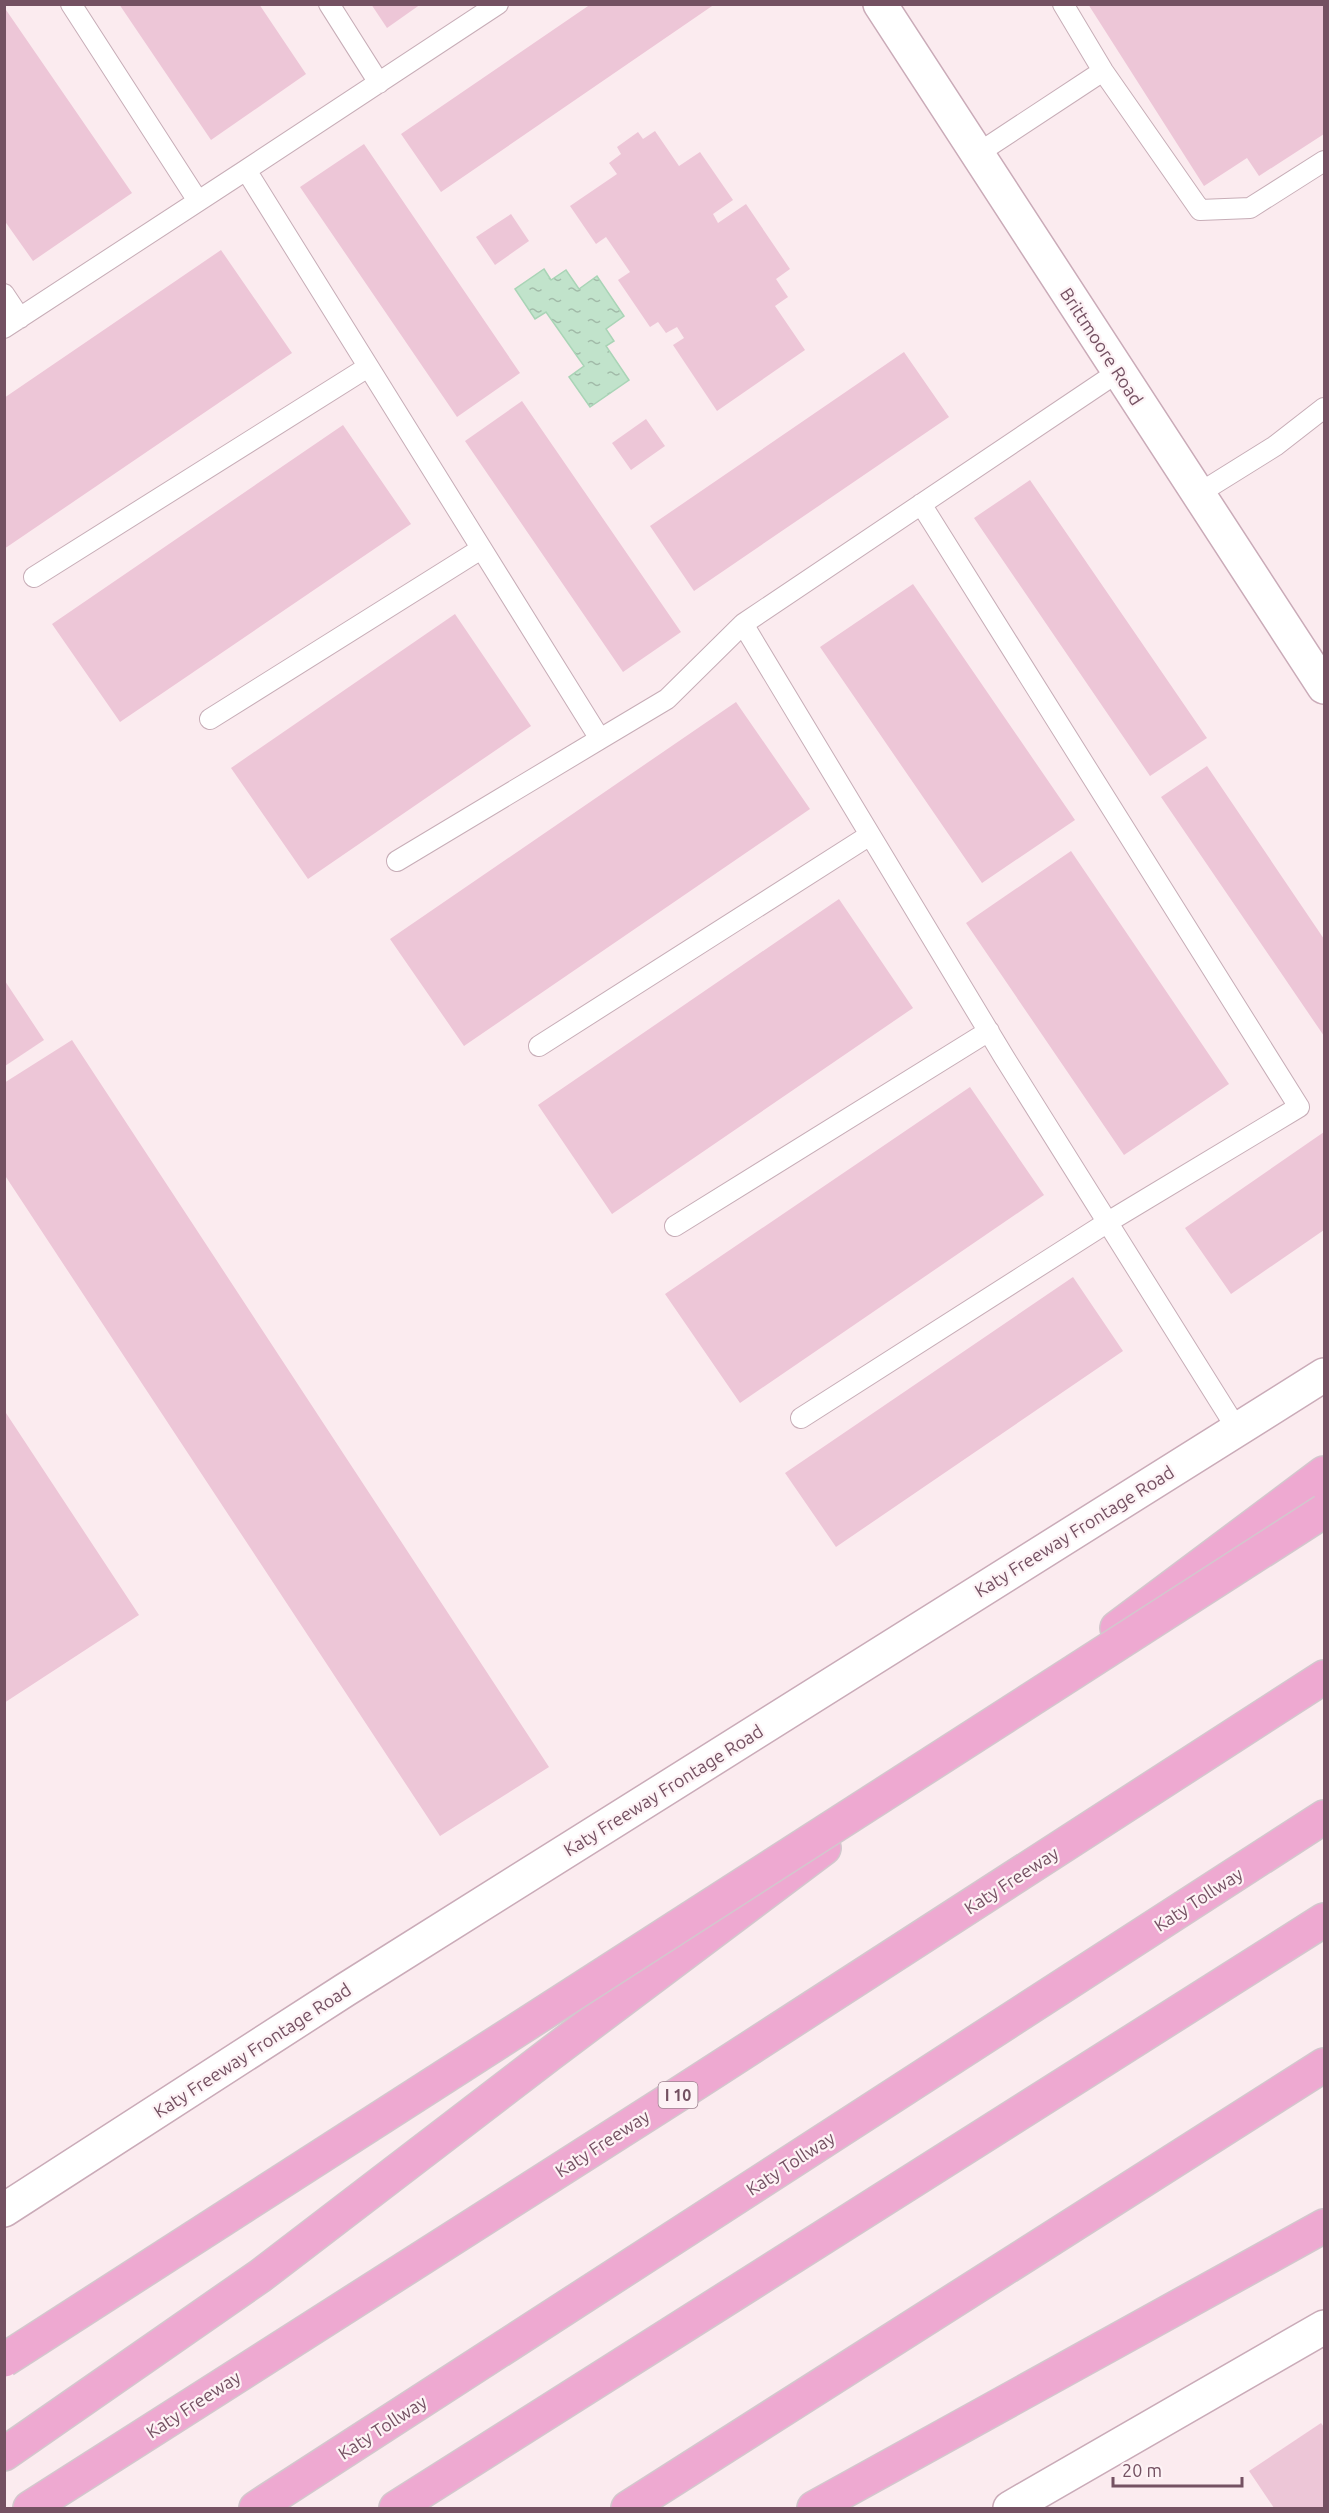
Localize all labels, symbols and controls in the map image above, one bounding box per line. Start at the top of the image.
street label: Brittmoore Road [1057,284,1147,408]
street label: Katy Freeway Frontage Road [971,1461,1177,1601]
street label: Katy Freeway Frontage Road [560,1720,766,1860]
street label: Katy Freeway [960,1842,1062,1918]
street label: Katy Tollway [1150,1863,1246,1935]
street label: Katy Freeway Frontage Road [150,1979,354,2121]
road number: I 10 [658,2082,698,2108]
street label: Katy Freeway [551,2105,653,2181]
street label: Katy Tollway [742,2127,838,2199]
street label: Katy Freeway [142,2366,244,2442]
street label: Katy Tollway [334,2391,430,2463]
scale bar [1113,2450,1242,2488]
text: 20 m [1122,2460,1162,2480]

